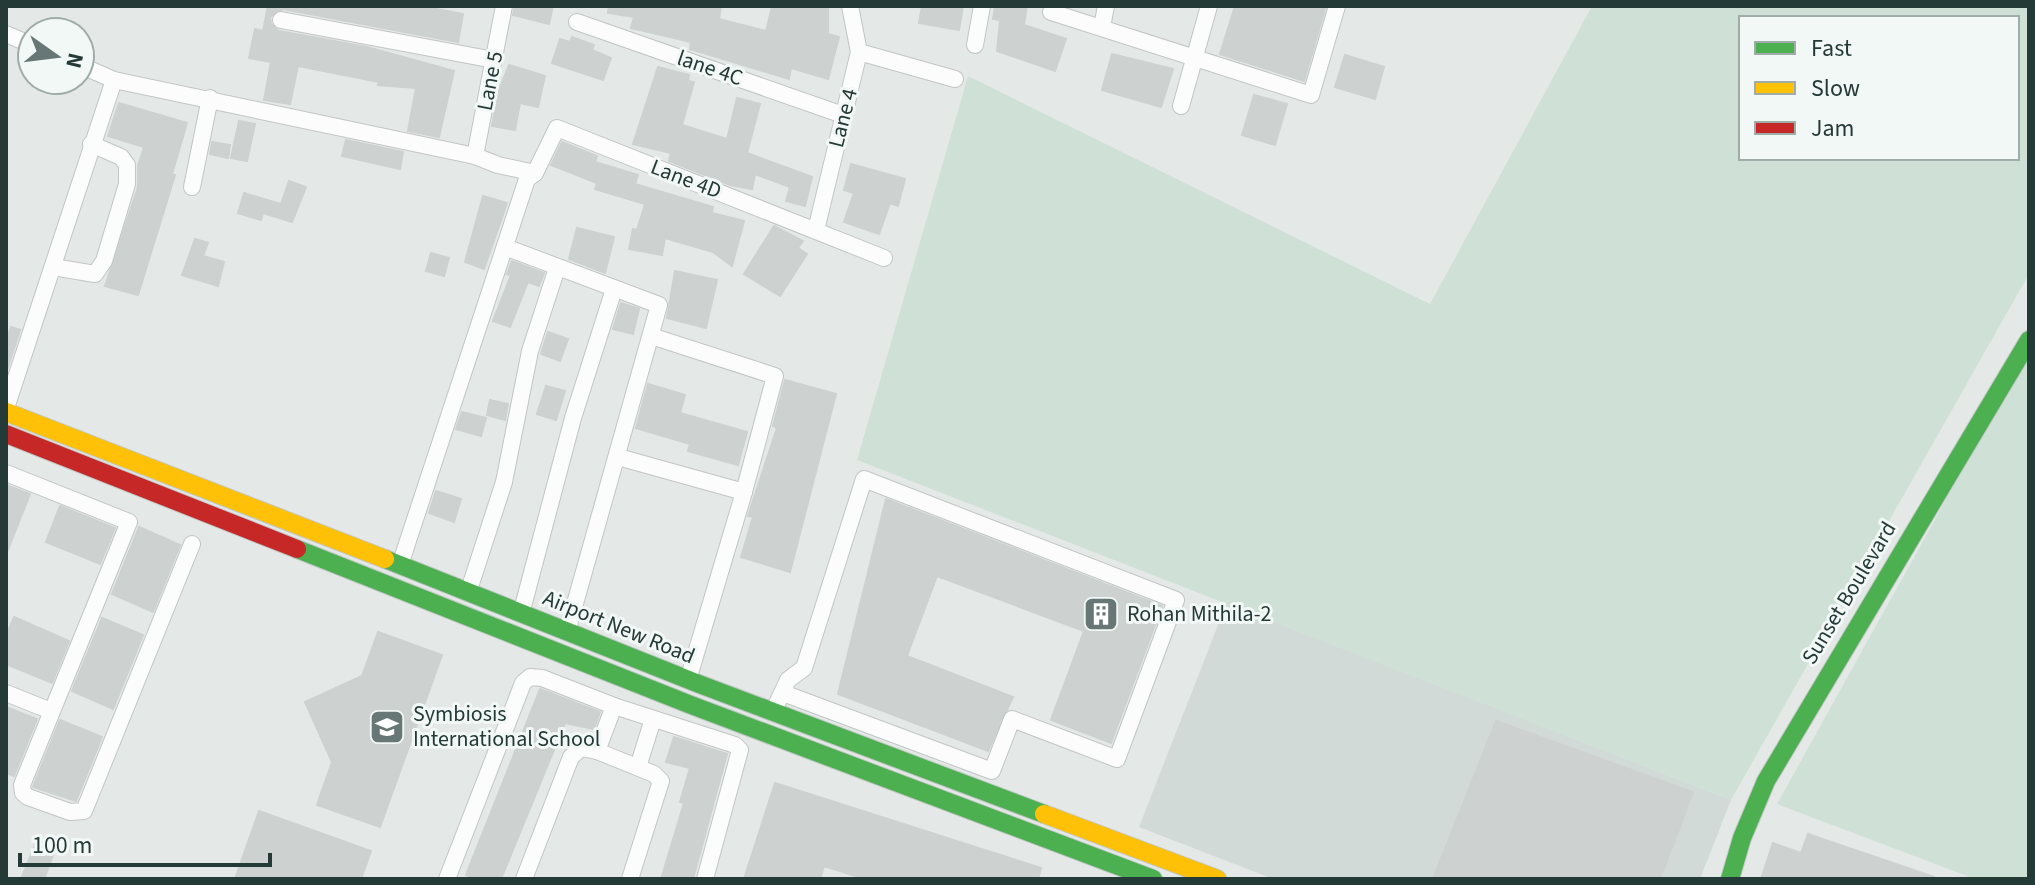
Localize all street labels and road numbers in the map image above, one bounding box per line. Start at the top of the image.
street label: lane 4C [673,42,747,94]
street label: Lane 5 [469,48,511,114]
street label: Lane 4 [820,85,866,151]
street label: Lane 4D [646,151,726,207]
street label: Sunset Boulevard [1794,516,1904,670]
street label: Airport New Road [538,582,700,672]

